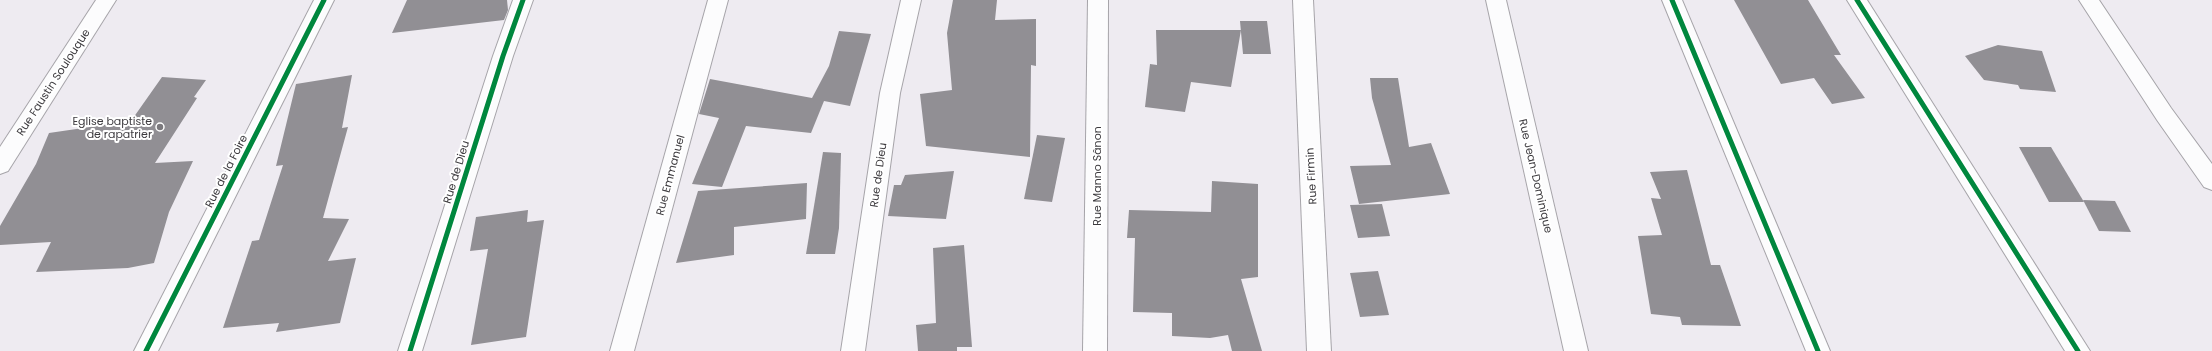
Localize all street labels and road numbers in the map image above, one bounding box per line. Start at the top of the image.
street label: Rue Faustin Soulouque [12,25,94,139]
street label: Rue Jean-Dominique [1515,117,1557,235]
street label: Rue Manno Sânon [1089,126,1105,226]
street label: Rue de la Foire [201,132,251,210]
street label: Rue Emmanuel [652,133,688,217]
street label: Rue de Dieu [439,139,473,205]
street label: Rue de Dieu [866,142,890,208]
street label: Rue Firmin [1302,147,1320,205]

